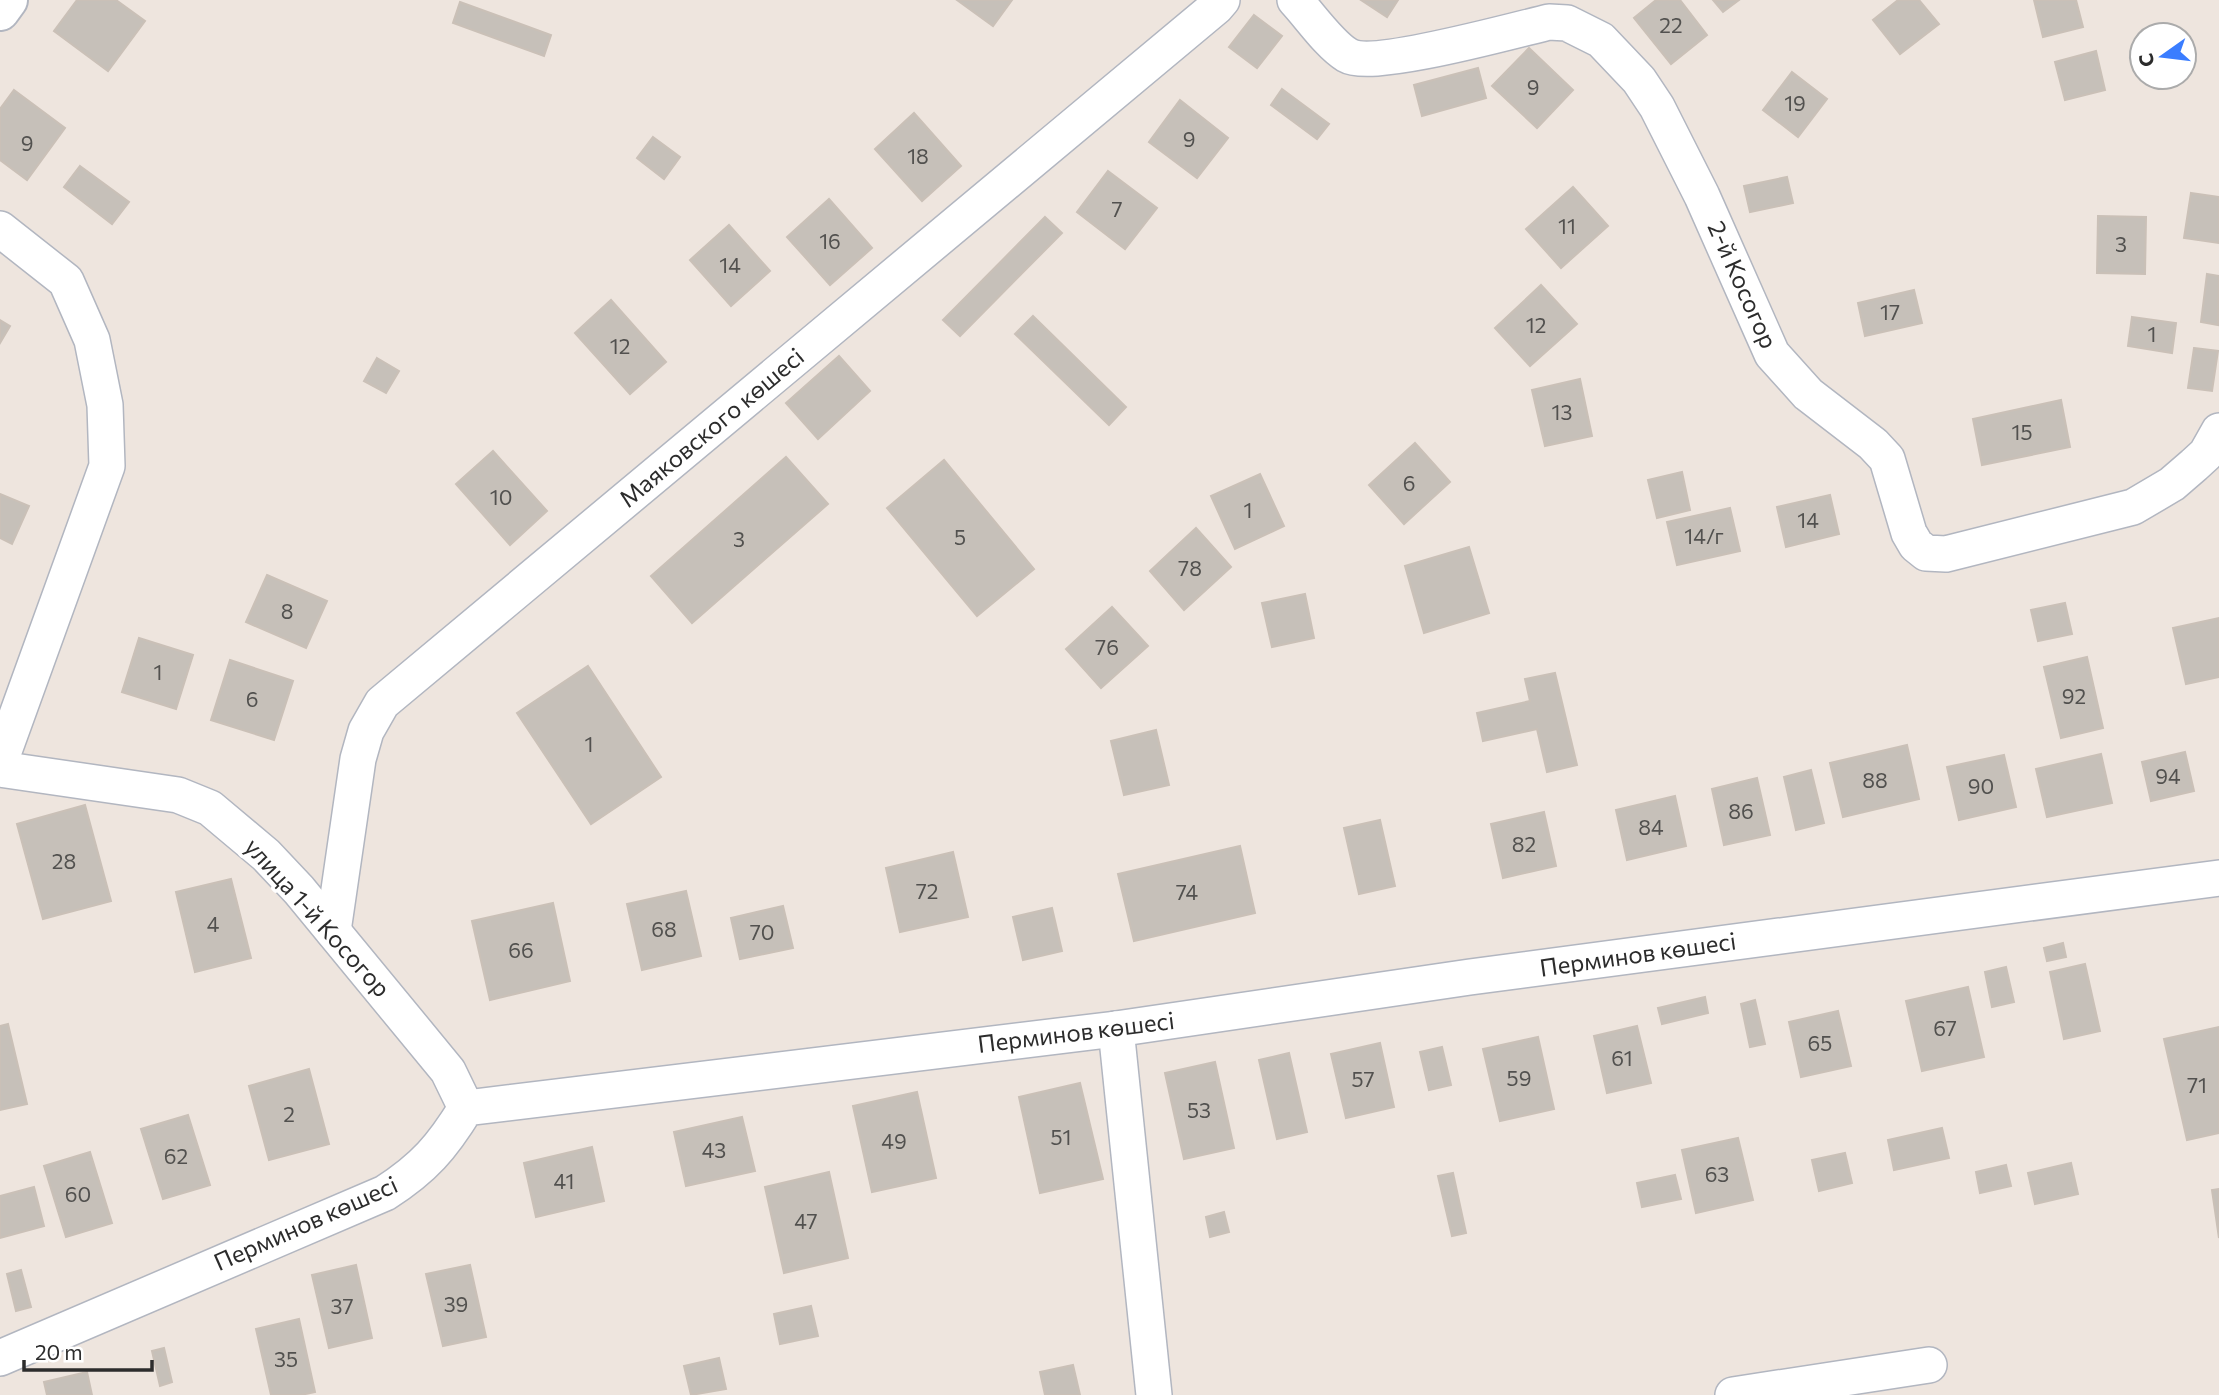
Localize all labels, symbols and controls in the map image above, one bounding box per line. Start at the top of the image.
house number: 22 [1659,12,1683,37]
north arrow [2128,21,2198,91]
text: С [2133,51,2159,69]
house number: 9 [1527,74,1539,99]
house number: 19 [1784,90,1806,115]
house number: 9 [1183,126,1195,151]
house number: 9 [21,130,33,155]
house number: 18 [907,143,929,168]
house number: 7 [1111,196,1123,221]
house number: 11 [1558,213,1576,238]
street label: 2-й Косогор [1702,216,1784,353]
house number: 16 [819,228,841,253]
house number: 3 [2115,231,2127,256]
house number: 14 [719,252,741,277]
house number: 17 [1880,299,1900,324]
house number: 12 [1526,312,1546,337]
house number: 1 [2148,321,2156,346]
house number: 12 [610,333,630,358]
street label: Маяковского көшесі [613,341,809,513]
house number: 13 [1552,399,1572,424]
house number: 15 [2011,419,2033,444]
house number: 6 [1403,470,1415,495]
house number: 10 [490,484,512,509]
house number: 1 [1244,497,1252,522]
house number: 14 [1797,507,1819,532]
house number: 14/г [1684,523,1724,548]
house number: 5 [954,524,966,549]
house number: 3 [733,526,745,551]
house number: 78 [1178,555,1202,580]
house number: 8 [281,598,293,623]
house number: 76 [1095,634,1119,659]
house number: 1 [154,659,162,684]
house number: 92 [2062,683,2086,708]
house number: 6 [246,686,258,711]
house number: 1 [585,731,593,756]
house number: 94 [2155,763,2181,788]
house number: 88 [1862,767,1888,792]
house number: 90 [1968,773,1994,798]
house number: 86 [1728,798,1754,823]
house number: 84 [1638,814,1664,839]
house number: 82 [1512,831,1536,856]
street label: улица 1-й Косогор [239,832,397,1002]
house number: 28 [52,848,76,873]
house number: 72 [916,878,938,903]
house number: 74 [1176,879,1199,904]
house number: 4 [207,911,220,936]
house number: 68 [651,916,677,941]
house number: 70 [750,919,774,944]
street label: Перминов көшесі [1538,925,1738,982]
house number: 66 [508,937,534,962]
street label: Перминов көшесі [976,1005,1176,1058]
house number: 67 [1933,1015,1957,1040]
house number: 65 [1808,1030,1832,1055]
house number: 61 [1611,1045,1633,1070]
house number: 59 [1507,1065,1531,1090]
house number: 57 [1351,1066,1375,1091]
house number: 71 [2187,1072,2207,1097]
house number: 53 [1187,1097,1211,1122]
house number: 2 [283,1101,295,1126]
house number: 51 [1050,1124,1072,1149]
house number: 49 [881,1128,907,1153]
house number: 43 [702,1137,726,1162]
house number: 62 [164,1143,188,1168]
house number: 63 [1705,1161,1729,1186]
house number: 41 [554,1168,574,1193]
street label: Перминов көшесі [209,1169,402,1276]
house number: 60 [65,1181,91,1206]
house number: 47 [794,1208,818,1233]
house number: 39 [444,1291,468,1316]
house number: 37 [331,1293,353,1318]
scale bar [24,1328,152,1372]
text: 20 m [35,1339,83,1364]
house number: 35 [274,1346,298,1371]

